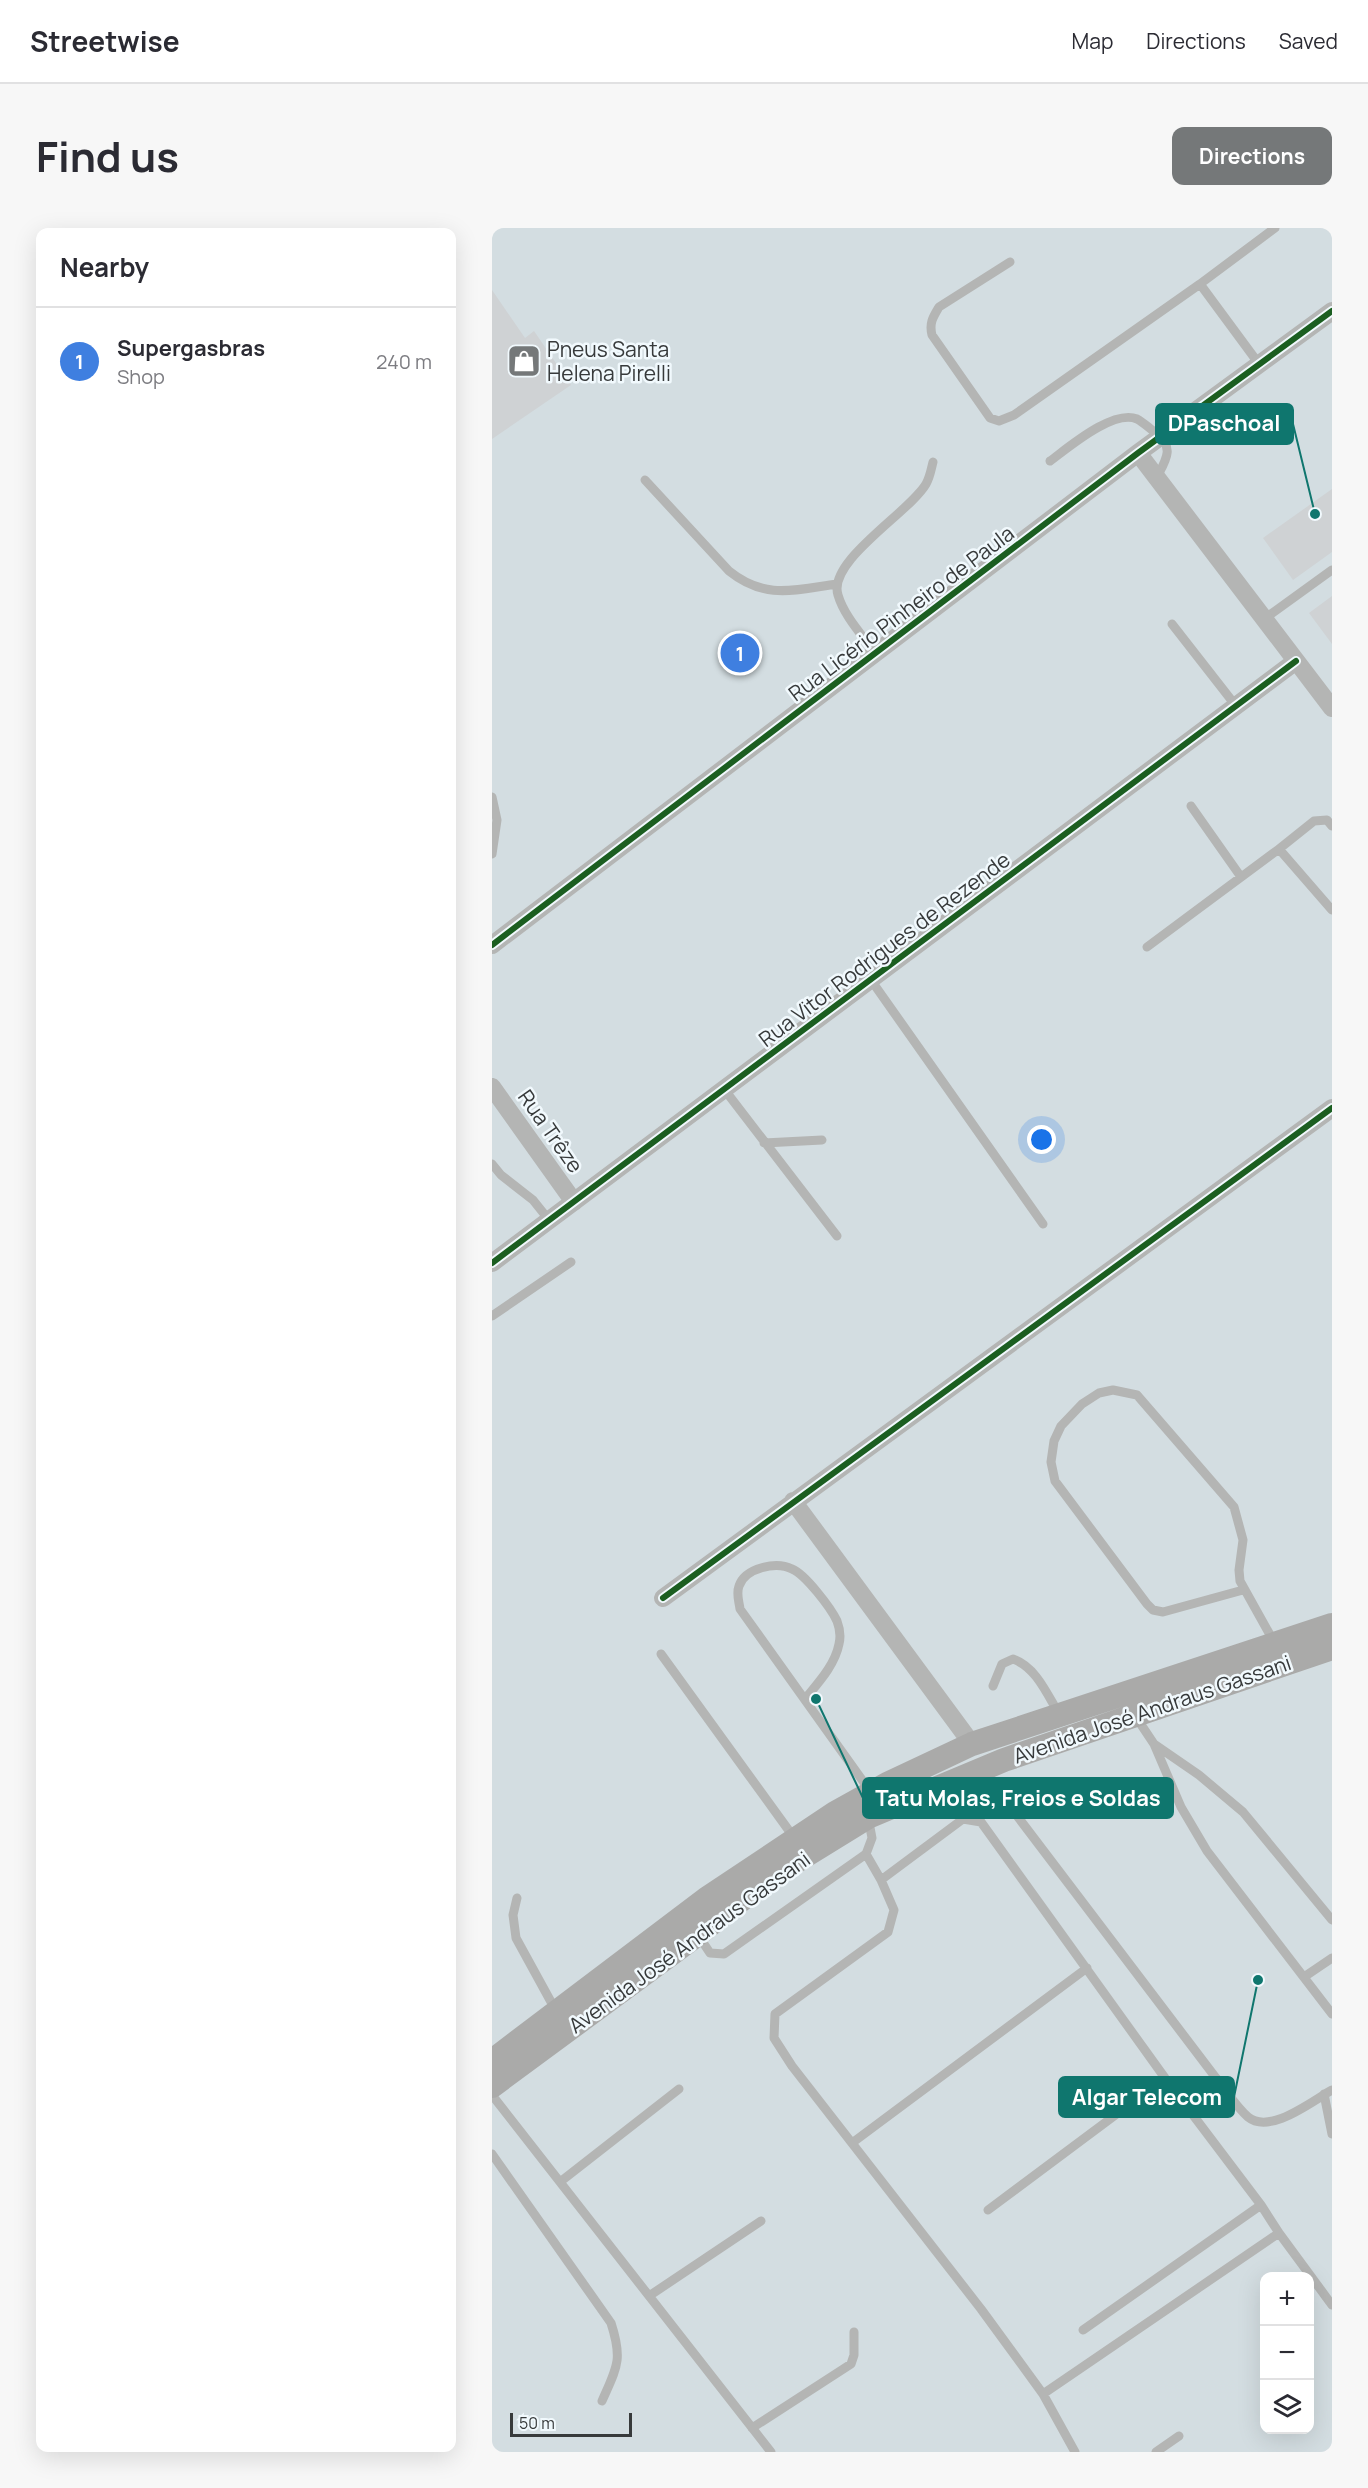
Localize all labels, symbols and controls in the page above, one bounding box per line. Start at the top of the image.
text: Streetwise [30,22,180,60]
text: Map [1072,27,1113,55]
text: Directions [1146,27,1246,55]
text: Saved [1279,27,1338,55]
text: Find us [36,127,179,185]
button: Directions [1172,127,1332,185]
text: Nearby [60,249,149,285]
text: Supergasbras [117,333,265,363]
place label: Pneus Santa Helena Pirelli [547,335,671,387]
shop icon: Pneus Santa Helena Pirelli [506,343,542,379]
text: 1 [75,348,84,375]
text: 240 m [376,348,432,375]
text: Shop [117,363,165,390]
callout: DPaschoal [1156,404,1293,444]
text: DPaschoal [1168,408,1280,438]
street label: Rua Licério Pinheiro de Paula [782,519,1020,707]
pin: 1 [720,630,760,676]
street label: Rua Vitor Rodrigues de Rezende [753,845,1015,1053]
street label: Rua Trêze [512,1084,590,1178]
your location [1027,1125,1056,1154]
street label: Avenida José Andraus Gassani [1009,1648,1295,1770]
callout: Tatu Molas, Freios e Soldas [863,1778,1173,1818]
text: Tatu Molas, Freios e Soldas [875,1783,1161,1813]
street label: Avenida José Andraus Gassani [563,1845,815,2039]
callout: Algar Telecom [1059,2077,1234,2117]
text: Algar Telecom [1072,2082,1222,2112]
map controls [1260,2272,1314,2434]
button: + [1260,2272,1314,2326]
button: − [1260,2326,1314,2380]
button: layers [1260,2380,1314,2434]
scale bar [510,2410,632,2438]
text: 50 m [519,2412,555,2434]

